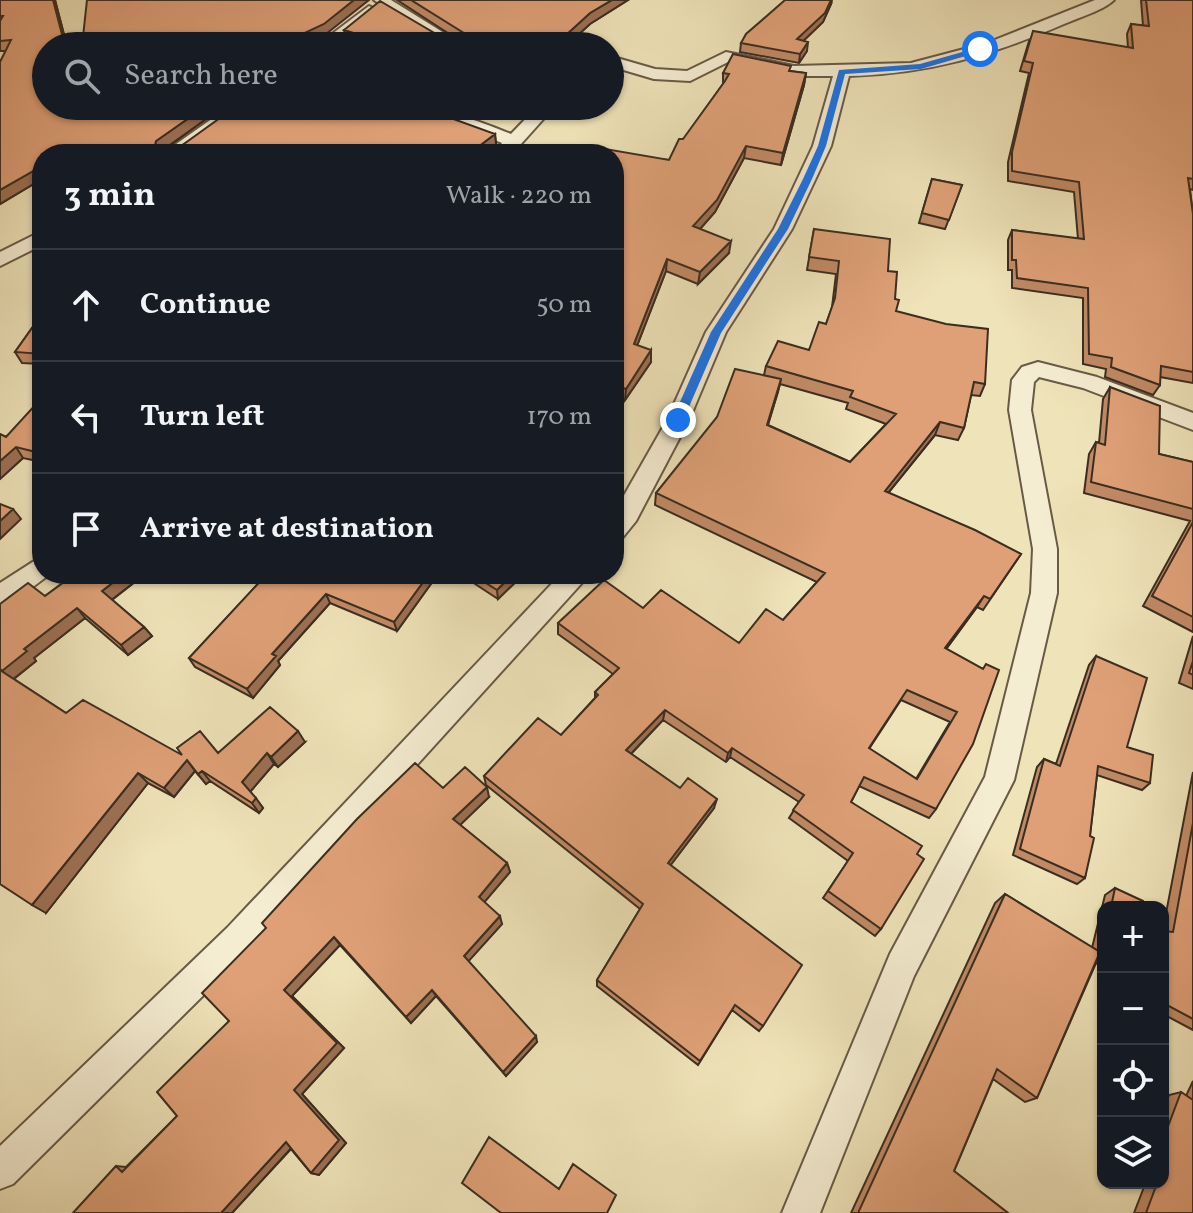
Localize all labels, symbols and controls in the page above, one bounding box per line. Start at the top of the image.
route start [962,31,998,67]
search box [32,32,624,120]
icon: search [60,54,104,98]
text: Search here [124,55,278,97]
text: 3 min [64,173,155,220]
text: Walk · 220 m [446,178,592,214]
icon: ahead [64,283,108,327]
text: Continue [140,284,271,326]
text: 50 m [536,287,592,323]
icon: left [64,395,108,439]
text: Turn left [140,396,264,438]
text: 170 m [527,399,592,435]
route end [660,402,696,438]
icon: arrive [64,507,108,551]
text: Arrive at destination [140,508,434,550]
map controls [1097,901,1169,1189]
button: + [1097,901,1169,973]
button: − [1097,973,1169,1045]
button: locate [1097,1045,1169,1117]
button: layers [1097,1117,1169,1189]

